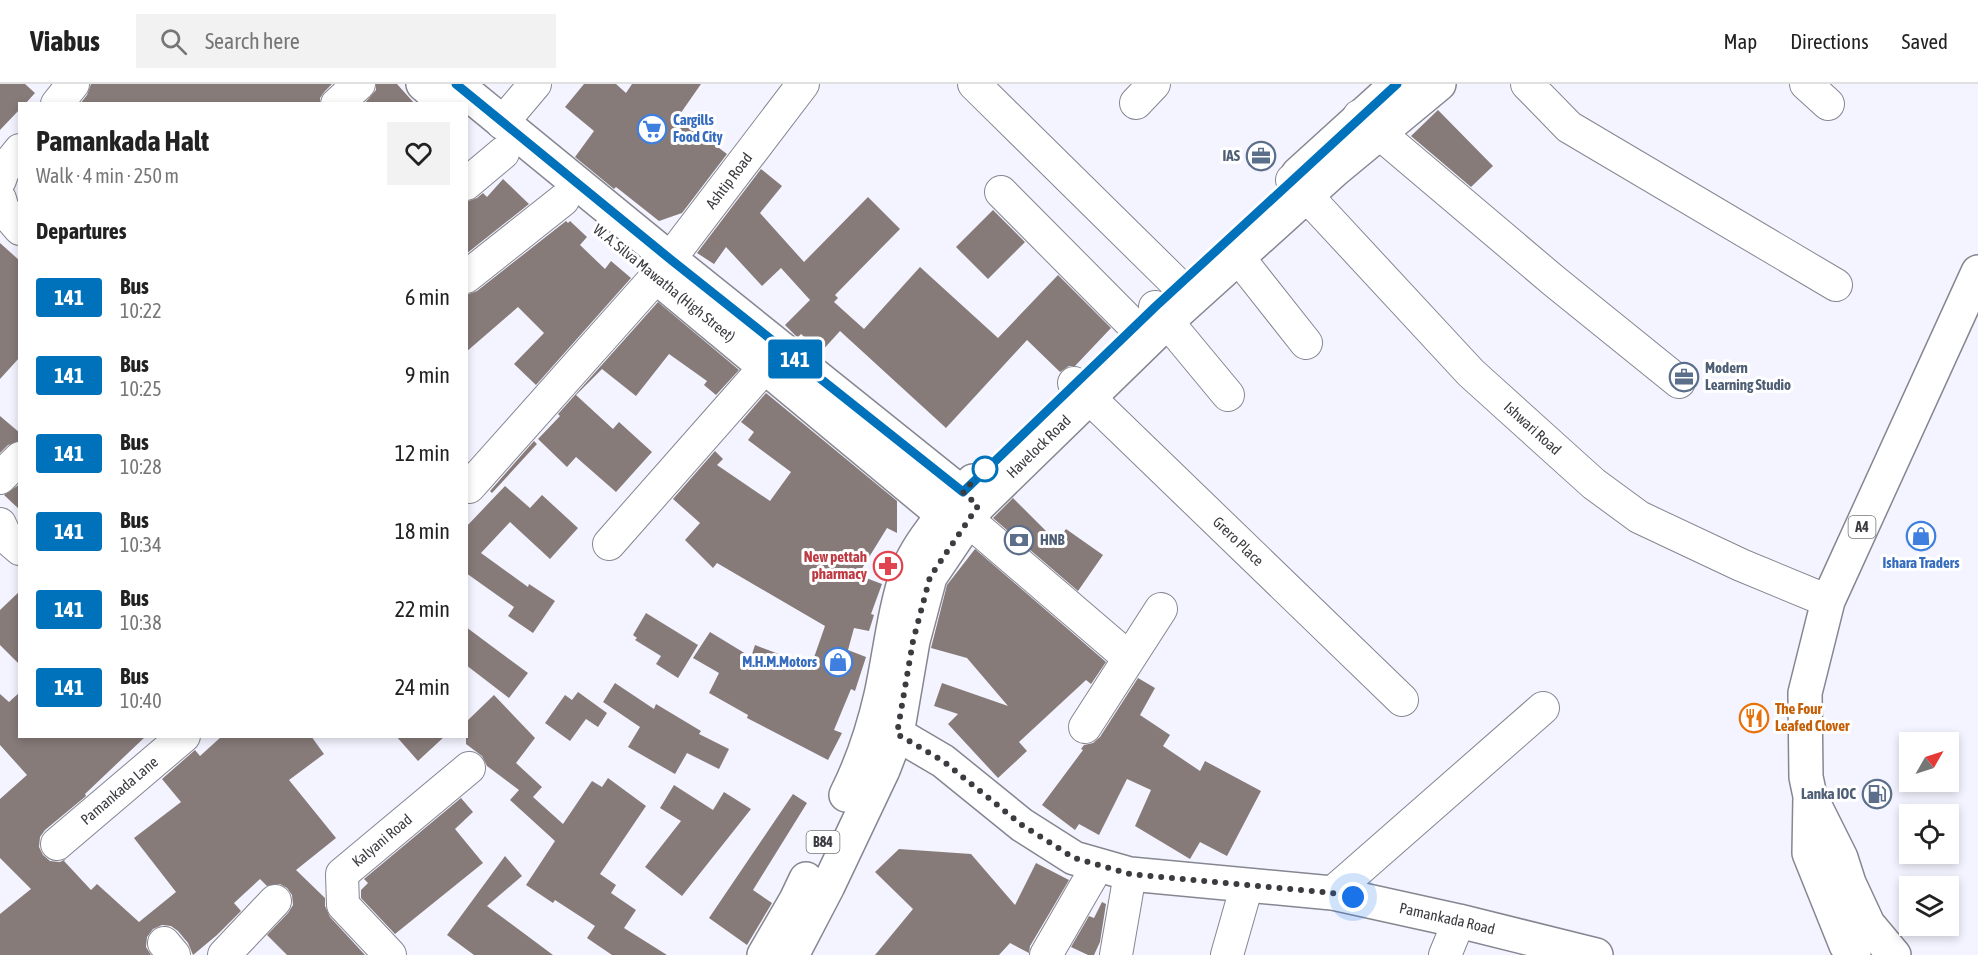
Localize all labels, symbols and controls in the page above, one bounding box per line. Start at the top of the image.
search box [136,14,556,68]
text: Viabus [30,25,100,57]
icon: search [157,25,190,58]
text: Search here [205,28,300,54]
text: Map [1723,29,1757,53]
text: Directions [1790,29,1869,53]
text: Saved [1902,29,1948,53]
place label: Cargills Food City [673,111,724,145]
supermarket icon: Cargills Food City [636,113,668,145]
button: heart [387,122,450,185]
text: Pamankada Halt [36,125,209,157]
office icon: IAS [1245,140,1277,172]
place label: IAS [1223,147,1241,164]
street label: Ashtip Road [702,149,755,212]
text: Walk · 4 min · 250 m [36,164,179,187]
text: Departures [36,218,126,244]
street label: W. A. Silva Mawatha (High Street) [590,220,739,345]
text: Bus [120,273,149,299]
text: 6 min [405,284,450,310]
text: 141 [54,285,84,309]
text: 10:22 [120,299,162,322]
line badge: 141 [760,340,830,378]
text: 141 [780,347,810,371]
text: Bus [120,351,149,377]
place label: Modern Learning Studio [1705,359,1791,393]
office icon: Modern Learning Studio [1668,361,1700,393]
text: 9 min [405,362,450,388]
text: 141 [54,363,84,387]
text: 10:25 [120,377,162,400]
street label: Ishwari Road [1501,398,1565,458]
street label: Havelock Road [1003,412,1074,481]
text: Bus [120,429,149,455]
text: 12 min [395,440,450,466]
text: 141 [54,441,84,465]
text: 10:28 [120,455,162,478]
unlabelled marker [972,456,998,482]
text: Bus [120,507,149,533]
street label: Grero Place [1210,513,1267,569]
road number: A4 [1848,516,1876,538]
text: 18 min [395,518,450,544]
text: 141 [54,519,84,543]
shop icon: Ishara Traders [1905,520,1937,552]
bank icon: HNB [1003,524,1035,556]
place label: HNB [1040,531,1066,548]
text: 10:34 [120,533,162,556]
place label: New pettah pharmacy [804,548,868,582]
pharmacy icon: New pettah pharmacy [872,550,904,582]
place label: Ishara Traders [1883,554,1960,571]
text: Bus [120,585,149,611]
text: 22 min [395,596,450,622]
text: 141 [54,597,84,621]
text: 10:38 [120,611,162,634]
shop icon: M.H.M.Motors [822,646,854,678]
place label: M.H.M.Motors [742,653,818,670]
text: Bus [120,663,149,689]
text: 24 min [395,674,450,700]
text: 141 [54,675,84,699]
text: 10:40 [120,689,162,712]
place label: The Four Leafed Clover [1775,700,1850,734]
restaurant icon: The Four Leafed Clover [1738,702,1770,734]
north arrow [1899,732,1959,792]
map controls [1899,732,1959,936]
street label: Pamankada Lane [77,753,161,828]
fuel station icon: Lanka IOC [1861,778,1893,810]
place label: Lanka IOC [1801,785,1856,802]
button: locate [1899,804,1959,864]
street label: Kalyani Road [349,810,415,870]
road number: B84 [806,831,840,853]
button: layers [1899,876,1959,936]
your location [1338,882,1368,912]
street label: Pamankada Road [1398,899,1497,938]

